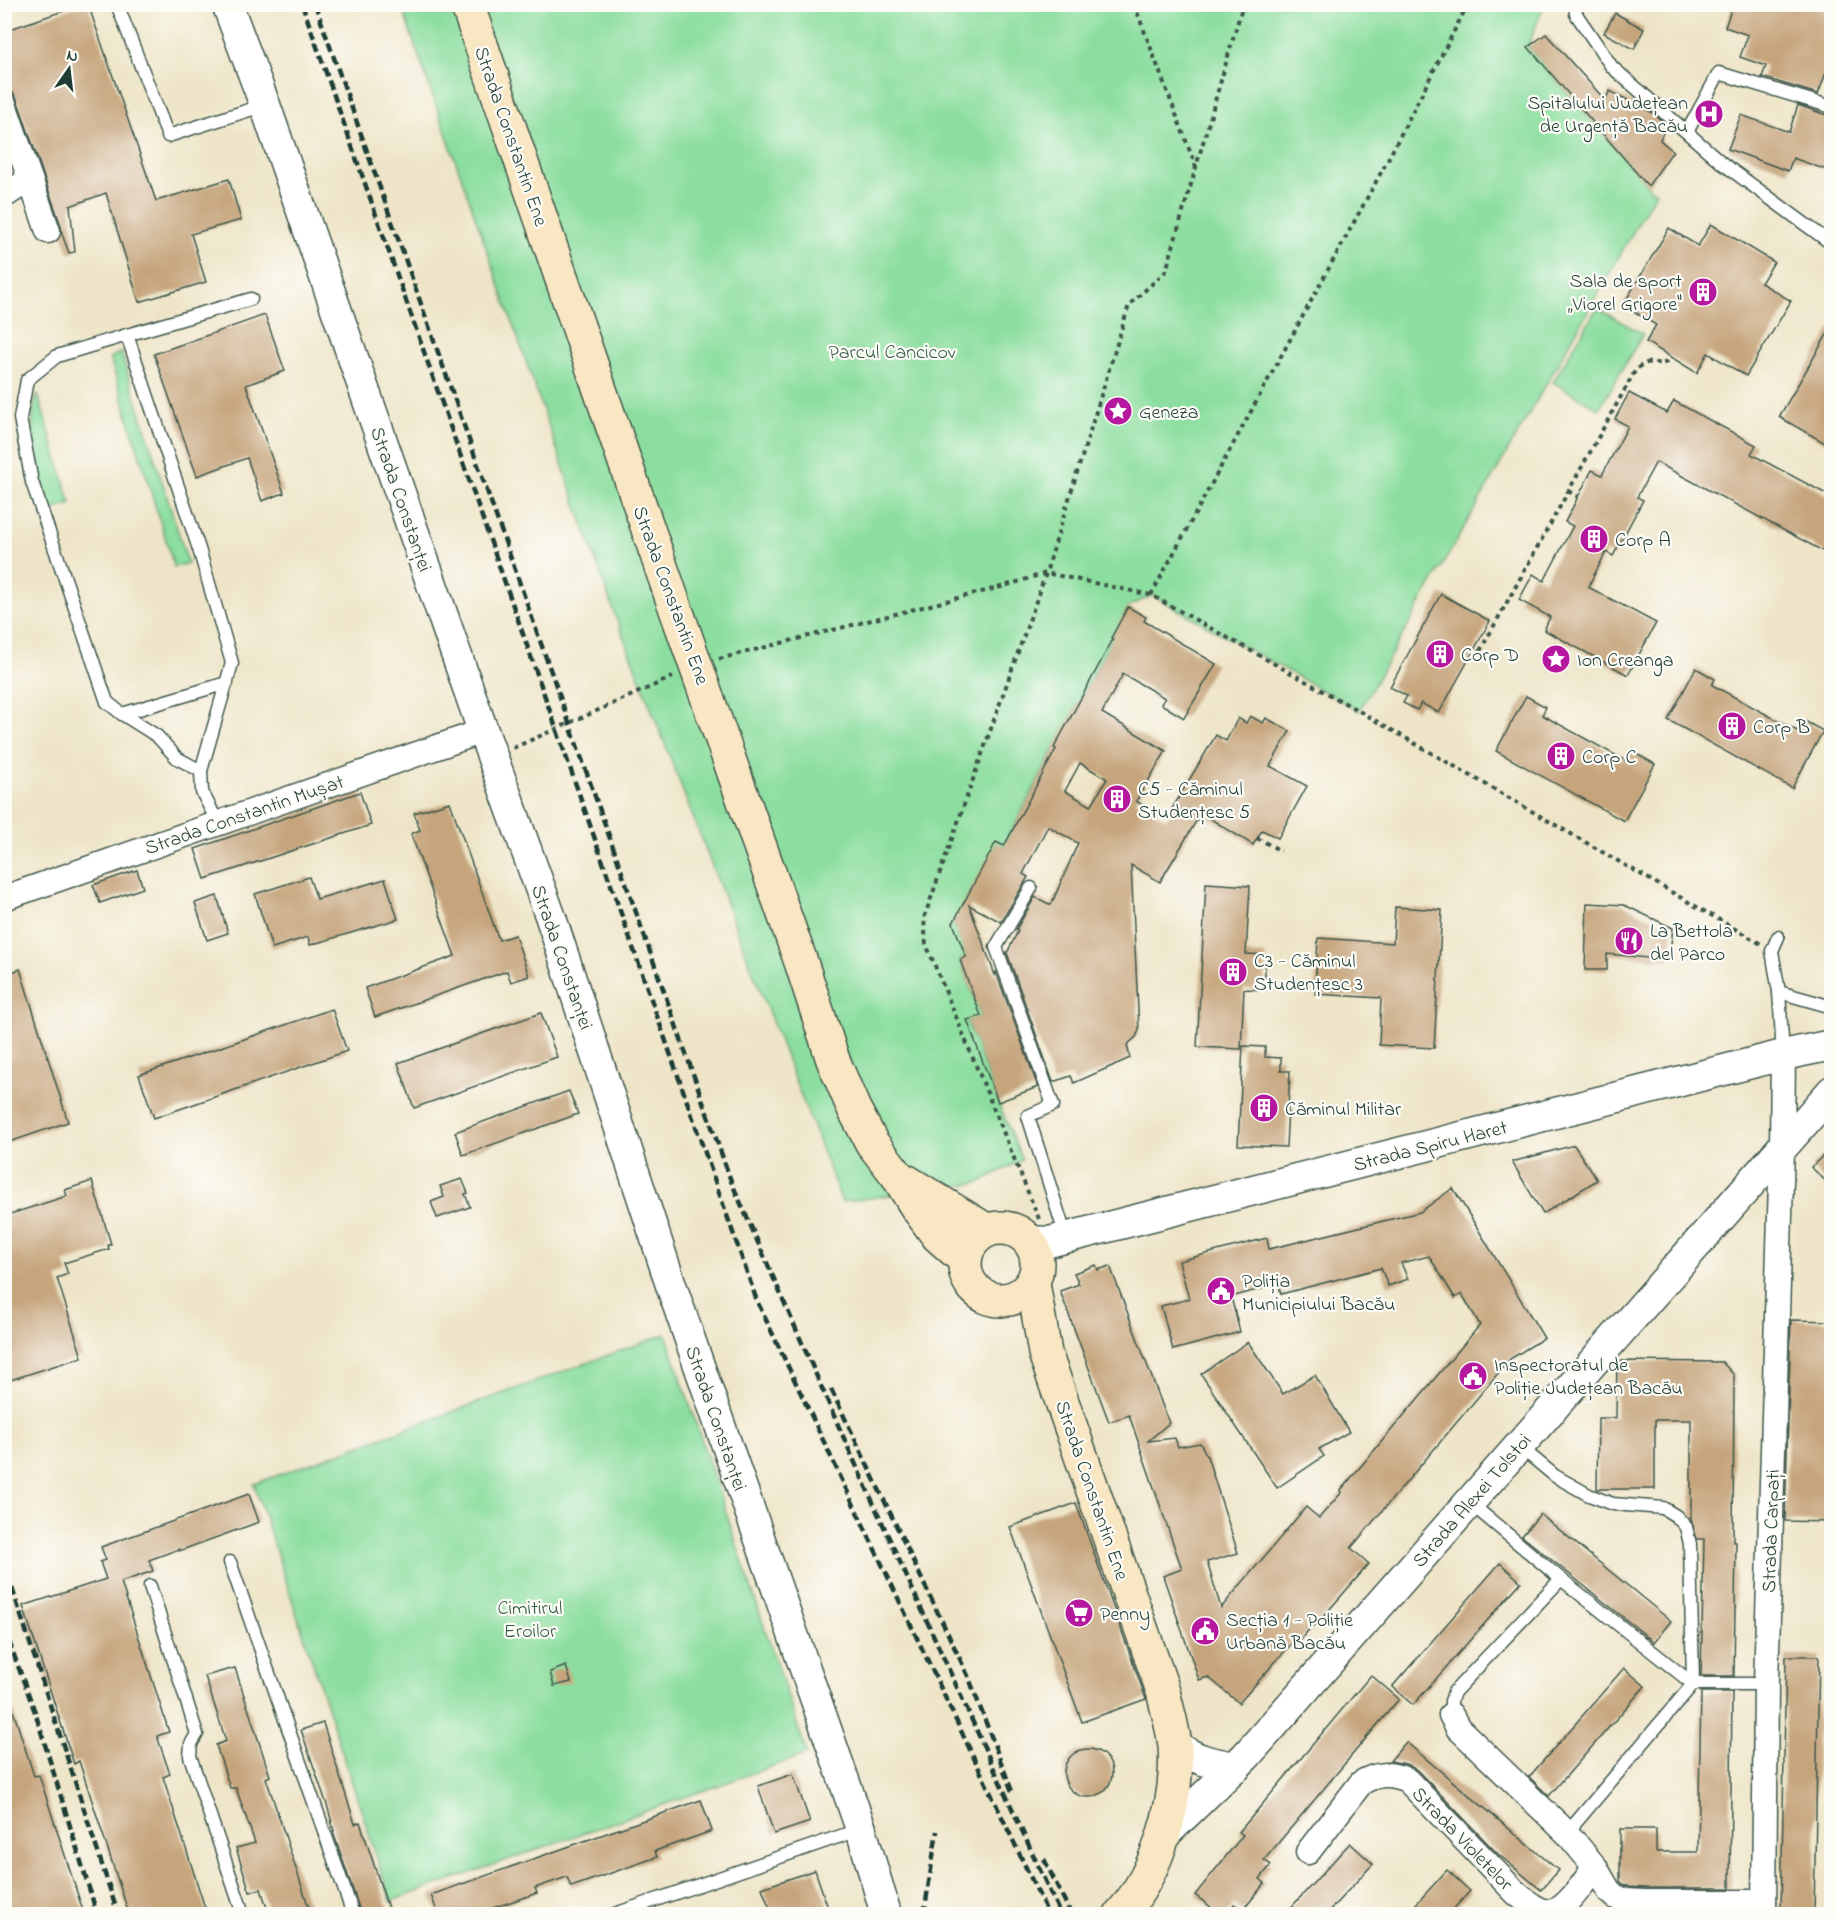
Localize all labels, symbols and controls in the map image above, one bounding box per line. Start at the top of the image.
north arrow [39,39,99,99]
text: N [64,43,80,69]
street label: Strada Constantin Ene [465,43,554,231]
place label: Spitalului Județean de Urgență Bacău [1527,90,1688,143]
hospital icon: Spitalului Județean de Urgență Bacău [1693,98,1725,130]
place label: Sala de sport „Viorel Grigore" [1568,268,1682,321]
building icon: Sala de sport „Viorel Grigore" [1687,276,1719,308]
park label: Parcul Cancicov [828,339,956,368]
place icon: Geneza [1102,395,1134,427]
place label: Geneza [1139,399,1199,428]
street label: Strada Constanței [361,423,438,576]
street label: Strada Constantin Ene [624,502,716,689]
building icon: Corp A [1578,523,1610,555]
place label: Corp A [1615,527,1671,556]
building icon: Corp D [1424,638,1456,670]
place label: Corp D [1461,642,1519,671]
place icon: Ion Creanga [1540,643,1572,675]
place label: Ion Creanga [1577,647,1674,677]
building icon: Corp B [1716,710,1748,742]
place label: Corp B [1753,714,1810,743]
building icon: Corp C [1545,740,1577,772]
place label: Corp C [1582,744,1636,773]
street label: Strada Constantin Mușat [141,769,349,864]
place label: C5 - Căminul Studențesc 5 [1138,776,1250,828]
building icon: C5 - Căminul Studențesc 5 [1101,783,1133,815]
street label: Strada Constanței [522,881,599,1034]
place label: La Bettola del Parco [1650,918,1733,970]
restaurant icon: La Bettola del Parco [1613,925,1645,957]
place label: C3 - Căminul Studențesc 3 [1254,948,1363,1000]
building icon: C3 - Căminul Studențesc 3 [1217,956,1249,988]
building icon: Căminul Militar [1248,1092,1280,1124]
place label: Căminul Militar [1285,1096,1402,1125]
street label: Strada Spiru Haret [1351,1114,1511,1181]
place label: Poliția Municipiului Bacău [1242,1268,1395,1320]
public building icon: Poliția Municipiului Bacău [1205,1275,1237,1307]
street label: Strada Constanței [676,1342,753,1495]
place label: Inspectoratul de Poliție Județean Bacău [1494,1352,1683,1404]
public building icon: Inspectoratul de Poliție Județean Bacău [1457,1360,1489,1392]
street label: Strada Constantin Ene [1046,1397,1135,1585]
street label: Strada Alexei Tolstoi [1406,1428,1539,1575]
street label: Strada Carpați [1756,1469,1789,1593]
park label: Cimitirul Eroilor [498,1595,562,1647]
supermarket icon: Penny [1063,1597,1095,1629]
place label: Penny [1100,1601,1150,1630]
place label: Secția 1 - Poliție Urbană Bacău [1226,1607,1353,1659]
public building icon: Secția 1 - Poliție Urbană Bacău [1189,1615,1221,1647]
street label: Strada Violetelor [1404,1781,1519,1899]

